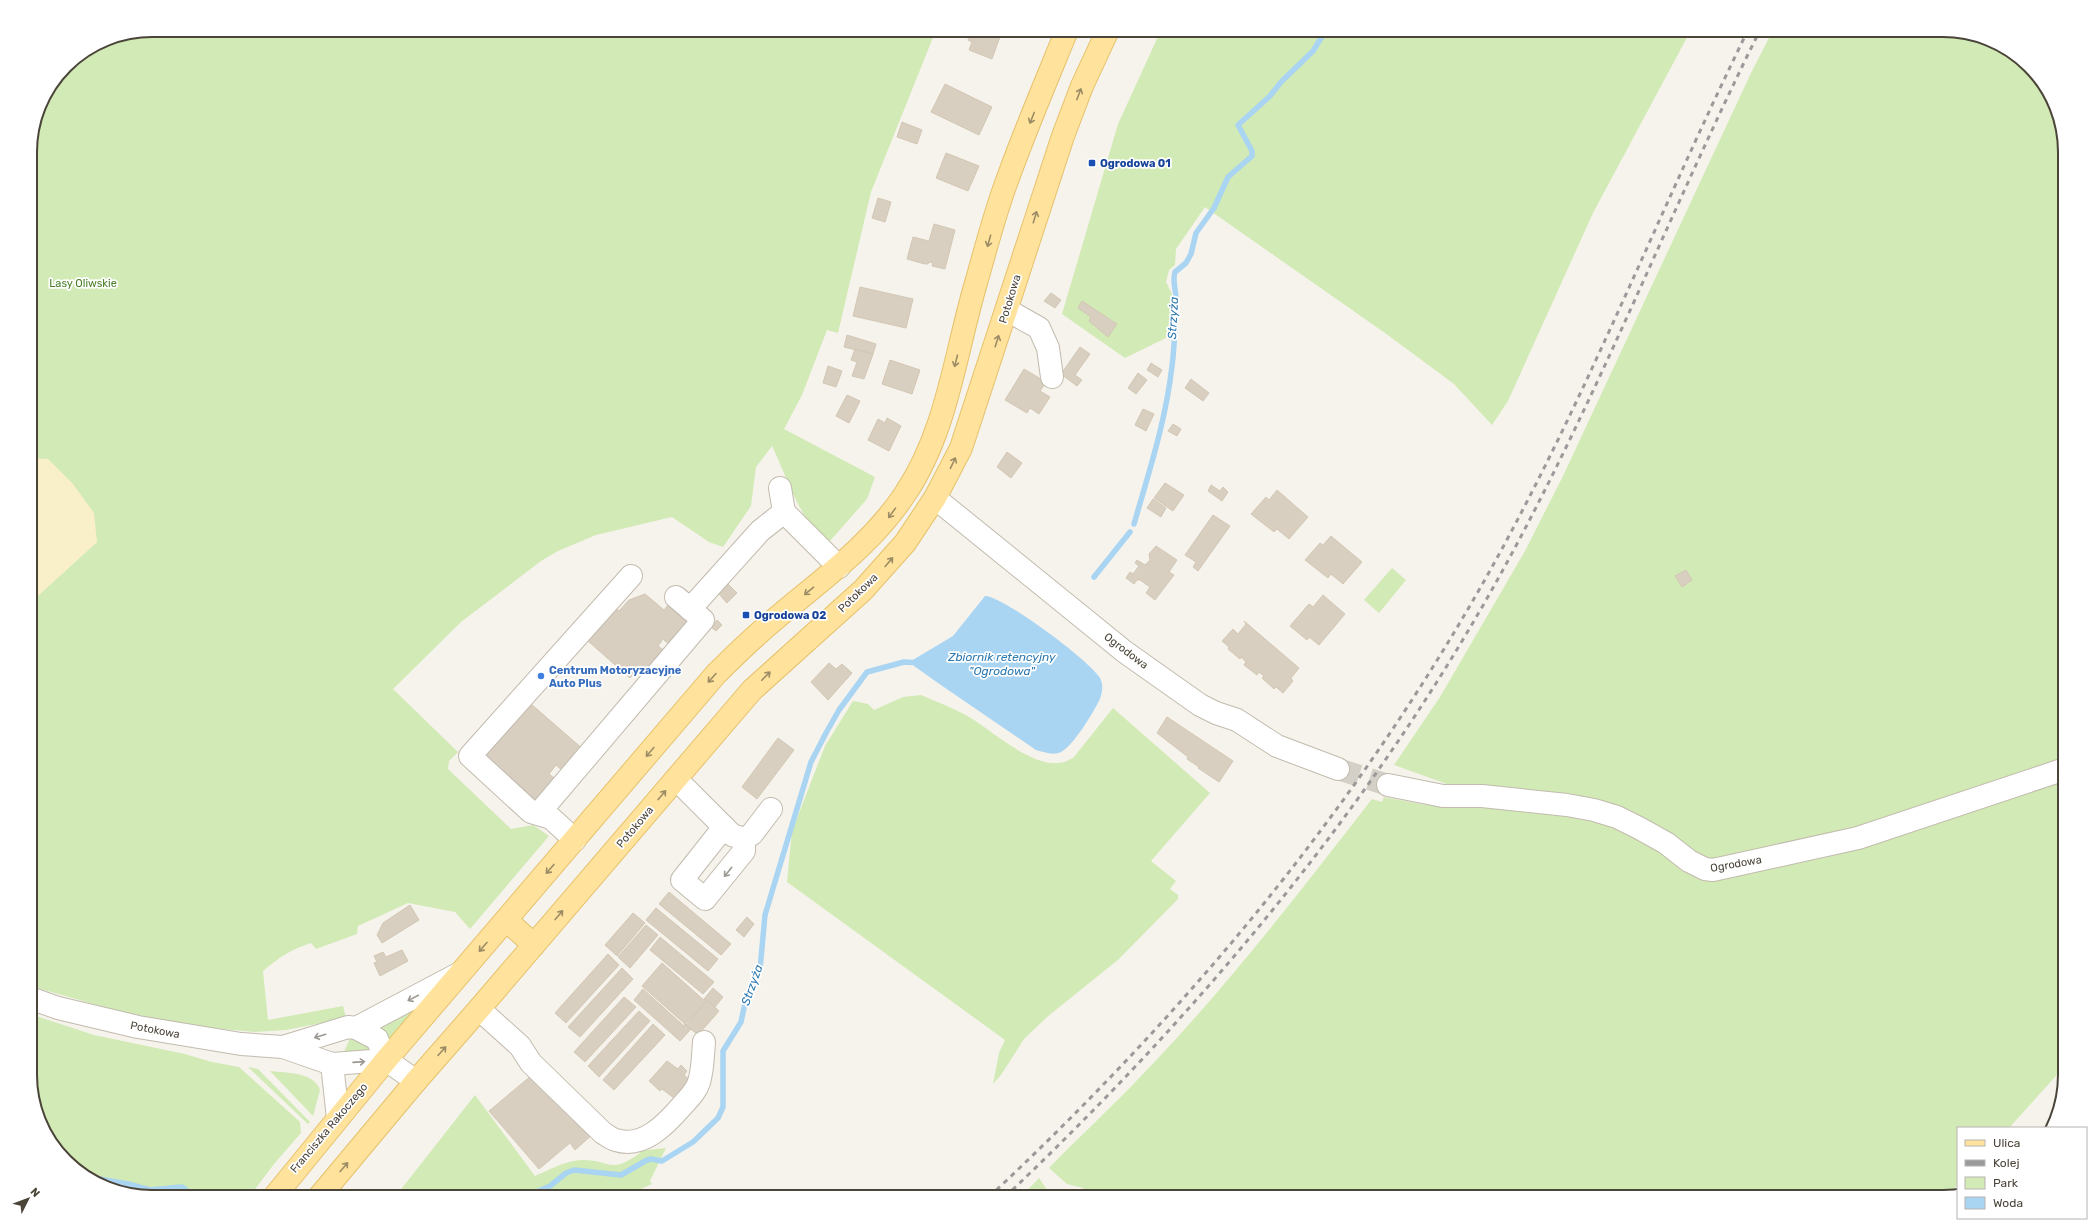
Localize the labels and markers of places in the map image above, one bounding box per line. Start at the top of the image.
place label: Ogrodowa 01 [1100,157,1171,170]
marker: Ogrodowa 01 [1087,158,1097,168]
place label: Ogrodowa 02 [754,609,826,622]
marker: Ogrodowa 02 [741,610,751,620]
place label: Centrum Motoryzacyjne Auto Plus [549,664,682,690]
marker: Centrum Motoryzacyjne Auto Plus [536,671,546,681]

